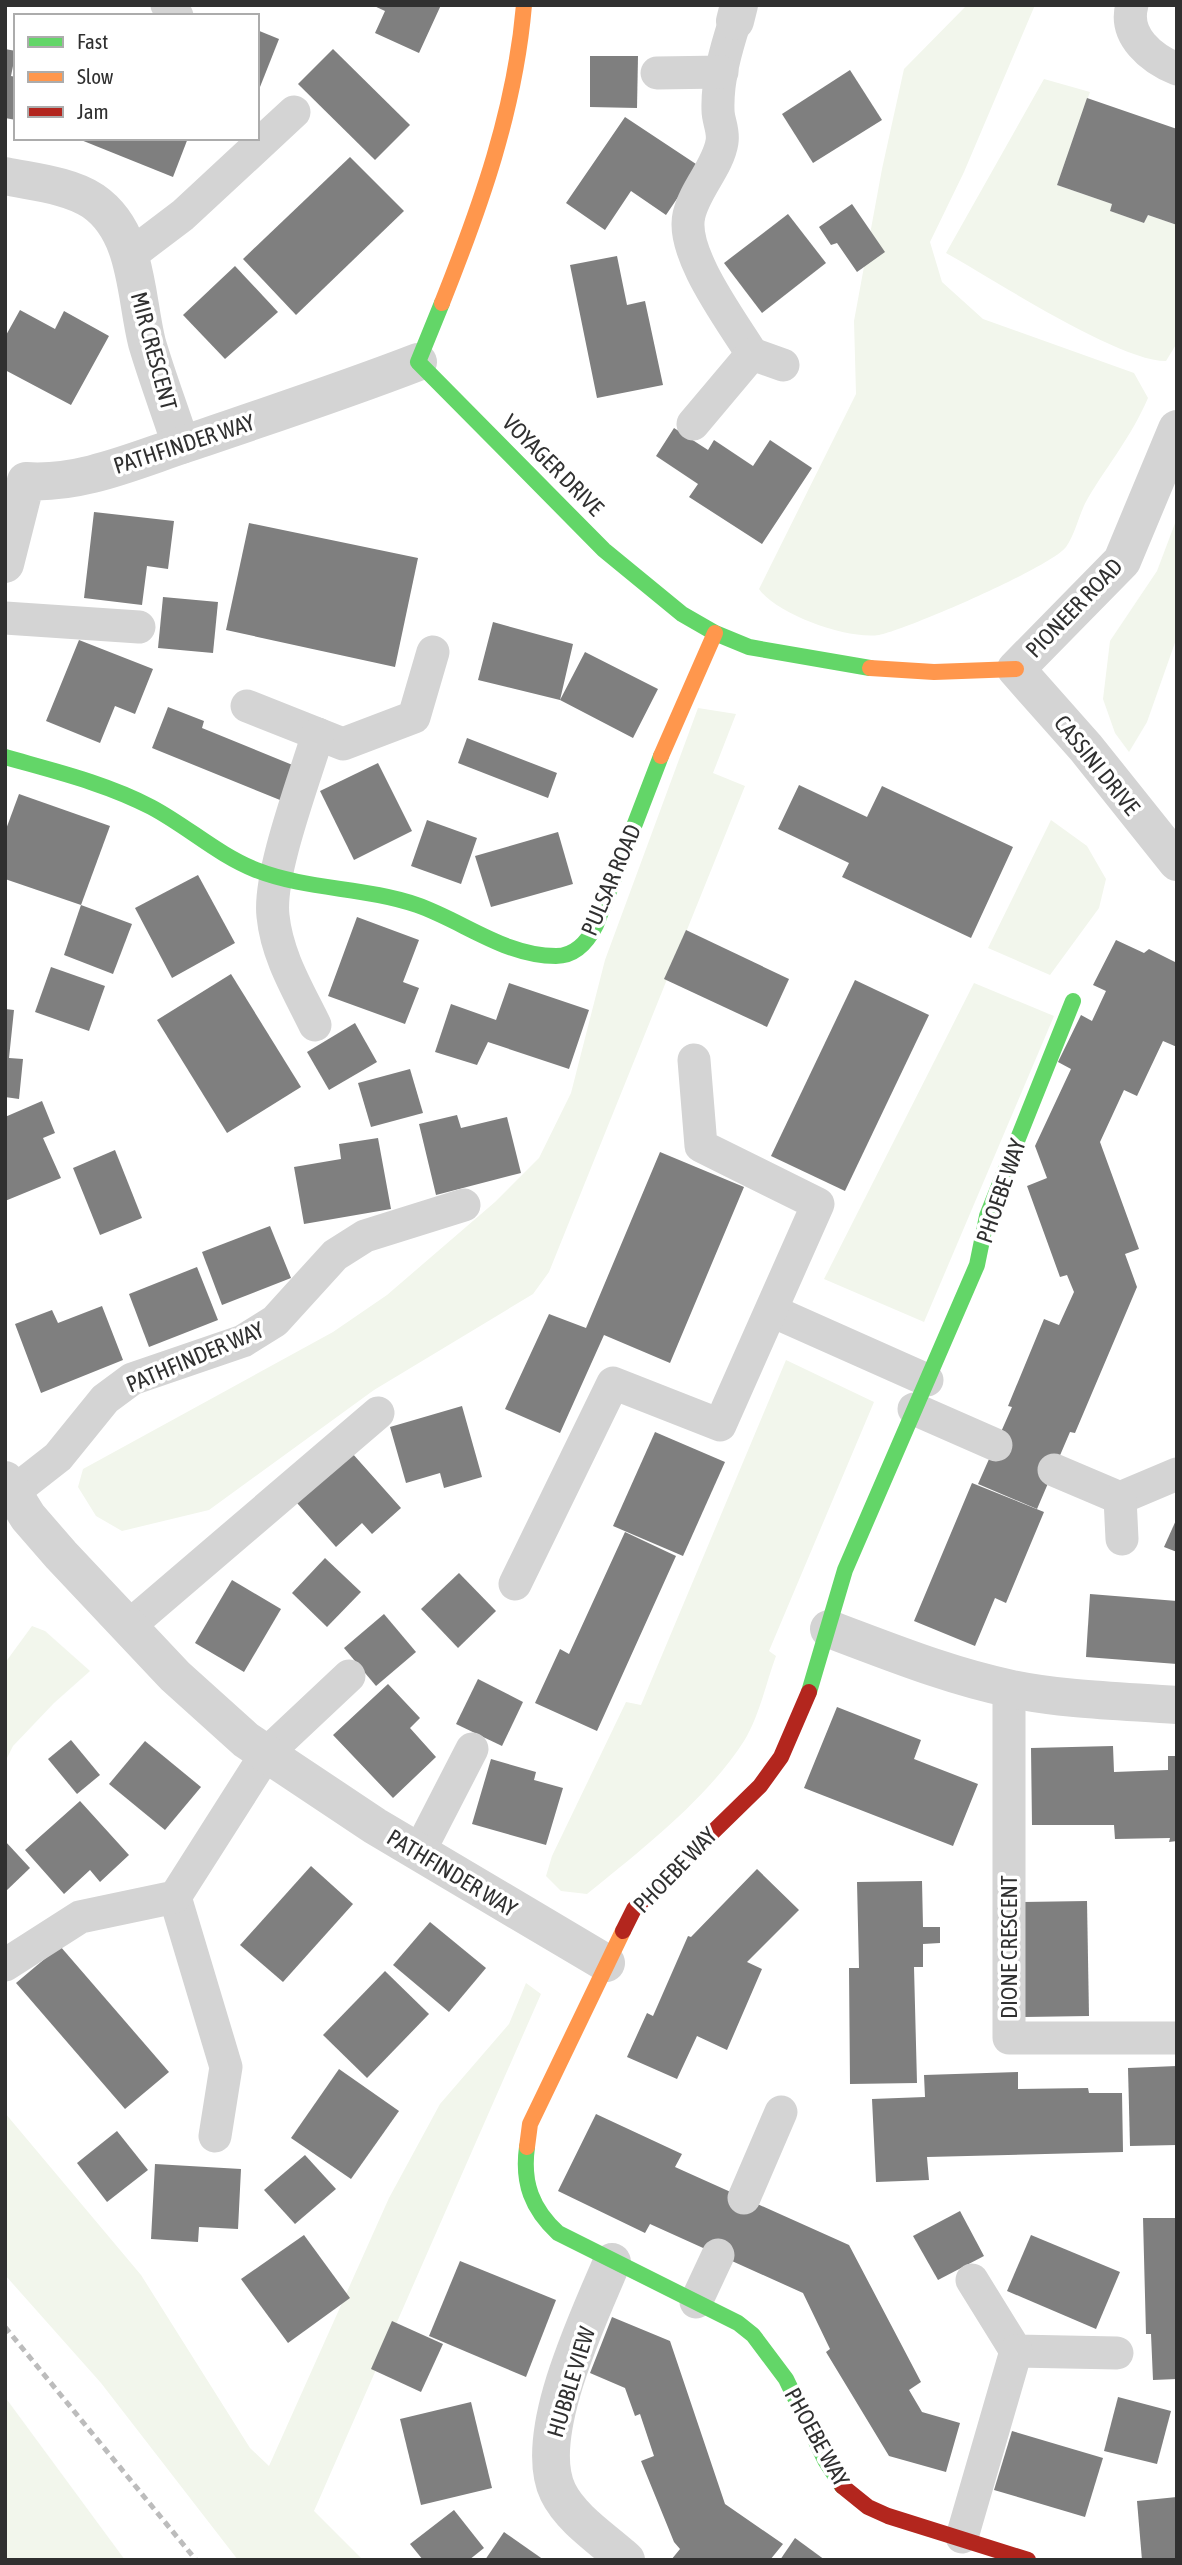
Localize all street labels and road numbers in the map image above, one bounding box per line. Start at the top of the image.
street label: MIR CRESCENT [126,289,182,413]
street label: PATHFINDER WAY [110,409,259,479]
street label: VOYAGER DRIVE [497,409,609,521]
street label: PIONEER ROAD [1020,553,1128,663]
street label: CASSINI DRIVE [1049,710,1145,820]
street label: PULSAR ROAD [576,821,646,939]
street label: PHOEBE WAY [971,1135,1031,1246]
street label: PATHFINDER WAY [122,1316,268,1398]
street label: PHOEBE WAY [628,1821,722,1918]
street label: PATHFINDER WAY [382,1824,522,1922]
street label: DIONE CRESCENT [996,1875,1022,2019]
street label: HUBBLE VIEW [542,2323,600,2440]
street label: PHOEBE WAY [779,2383,855,2491]

